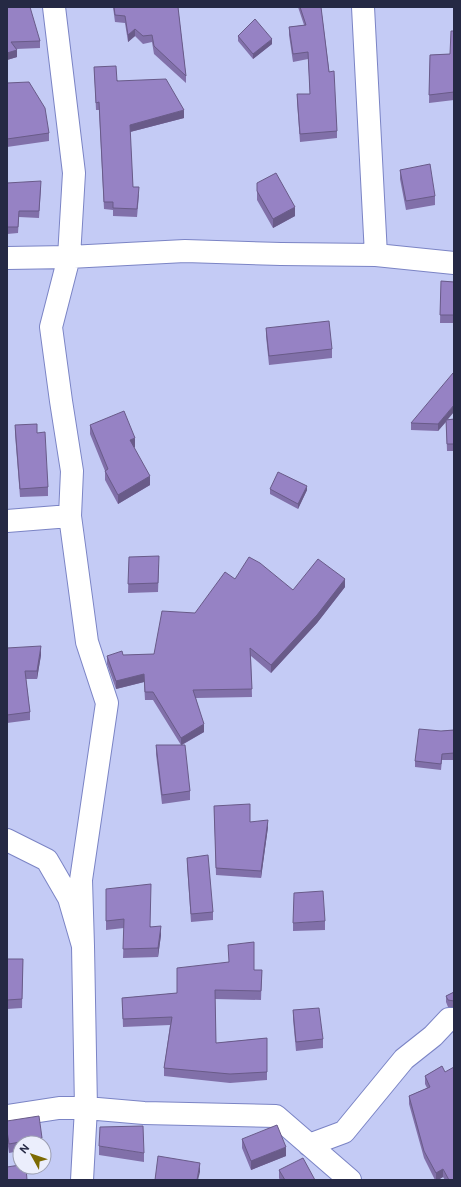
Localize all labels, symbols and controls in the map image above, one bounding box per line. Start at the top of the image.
north arrow [12,1135,52,1175]
text: N [16,1141,32,1156]

